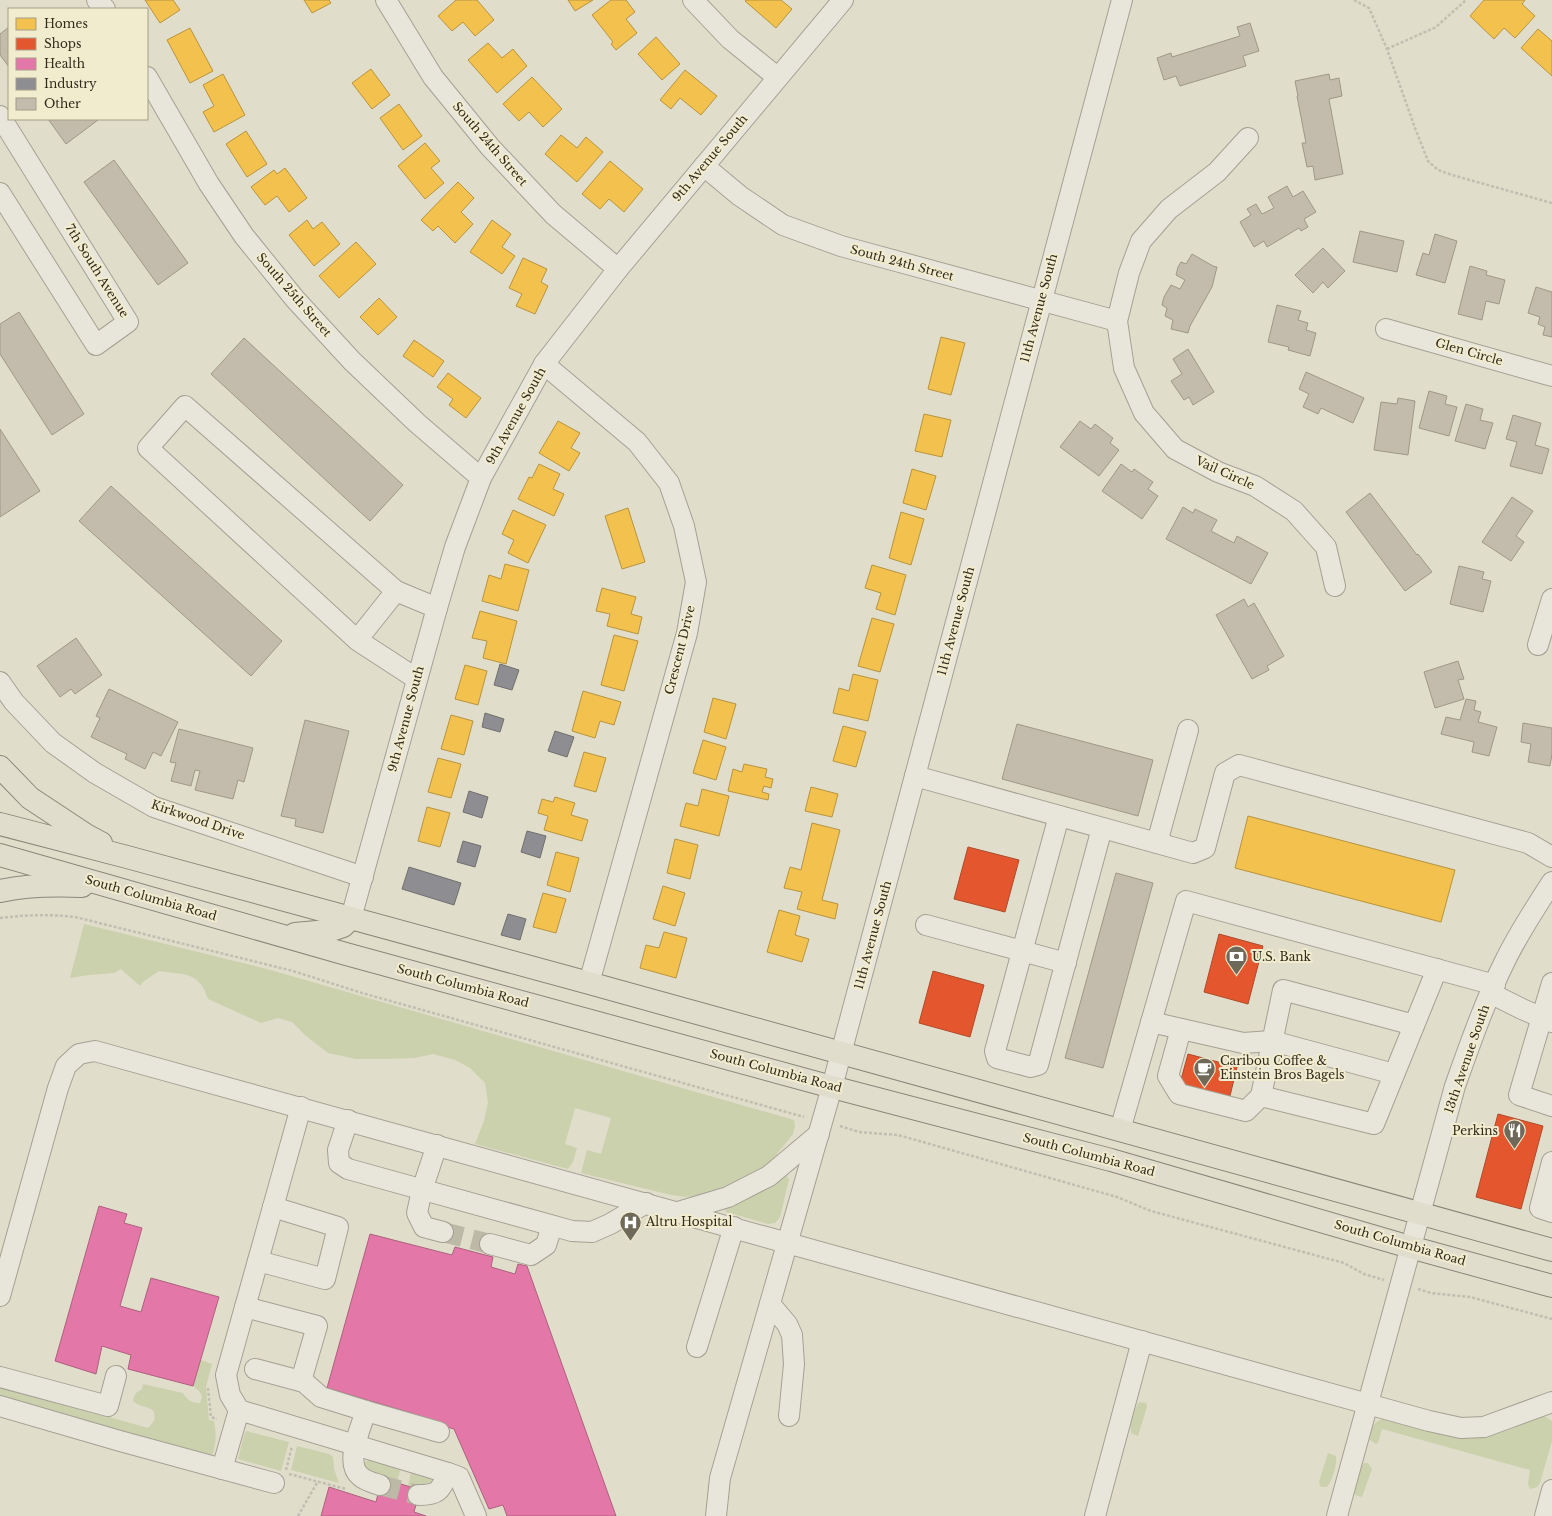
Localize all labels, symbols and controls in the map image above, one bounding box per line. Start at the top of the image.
legend [8,8,148,120]
text: Homes [44,16,88,31]
text: Shops [44,36,81,51]
text: Health [44,56,85,71]
text: Industry [44,76,97,91]
text: Other [44,96,81,111]
street label: South 24th Street [450,99,531,189]
street label: 9th Avenue South [669,111,750,204]
street label: 7th South Avenue [63,221,132,320]
street label: South 24th Street [849,241,956,284]
street label: South 25th Street [254,250,335,340]
street label: 11th Avenue South [1017,252,1060,364]
street label: Glen Circle [1434,335,1505,368]
street label: 9th Avenue South [483,364,549,467]
street label: Vail Circle [1193,452,1257,492]
street label: 11th Avenue South [934,565,977,677]
street label: Crescent Drive [661,604,698,696]
street label: 9th Avenue South [384,664,427,773]
street label: Kirkwood Drive [149,796,247,843]
street label: South Columbia Road [84,872,219,923]
street label: 11th Avenue South [851,879,894,991]
bank icon: U.S. Bank [1224,944,1250,977]
place label: U.S. Bank [1252,949,1312,964]
street label: South Columbia Road [396,961,531,1010]
street label: 13th Avenue South [1441,1002,1492,1115]
street label: South Columbia Road [709,1046,844,1095]
place label: Caribou Coffee & Einstein Bros Bagels [1220,1053,1344,1082]
cafe icon: Caribou Coffee & Einstein Bros Bagels [1191,1055,1217,1088]
restaurant icon: Perkins [1501,1118,1527,1151]
place label: Perkins [1452,1123,1498,1138]
street label: South Columbia Road [1022,1130,1157,1179]
hospital icon: Altru Hospital [618,1209,644,1242]
place label: Altru Hospital [645,1214,732,1229]
street label: South Columbia Road [1333,1217,1468,1268]

